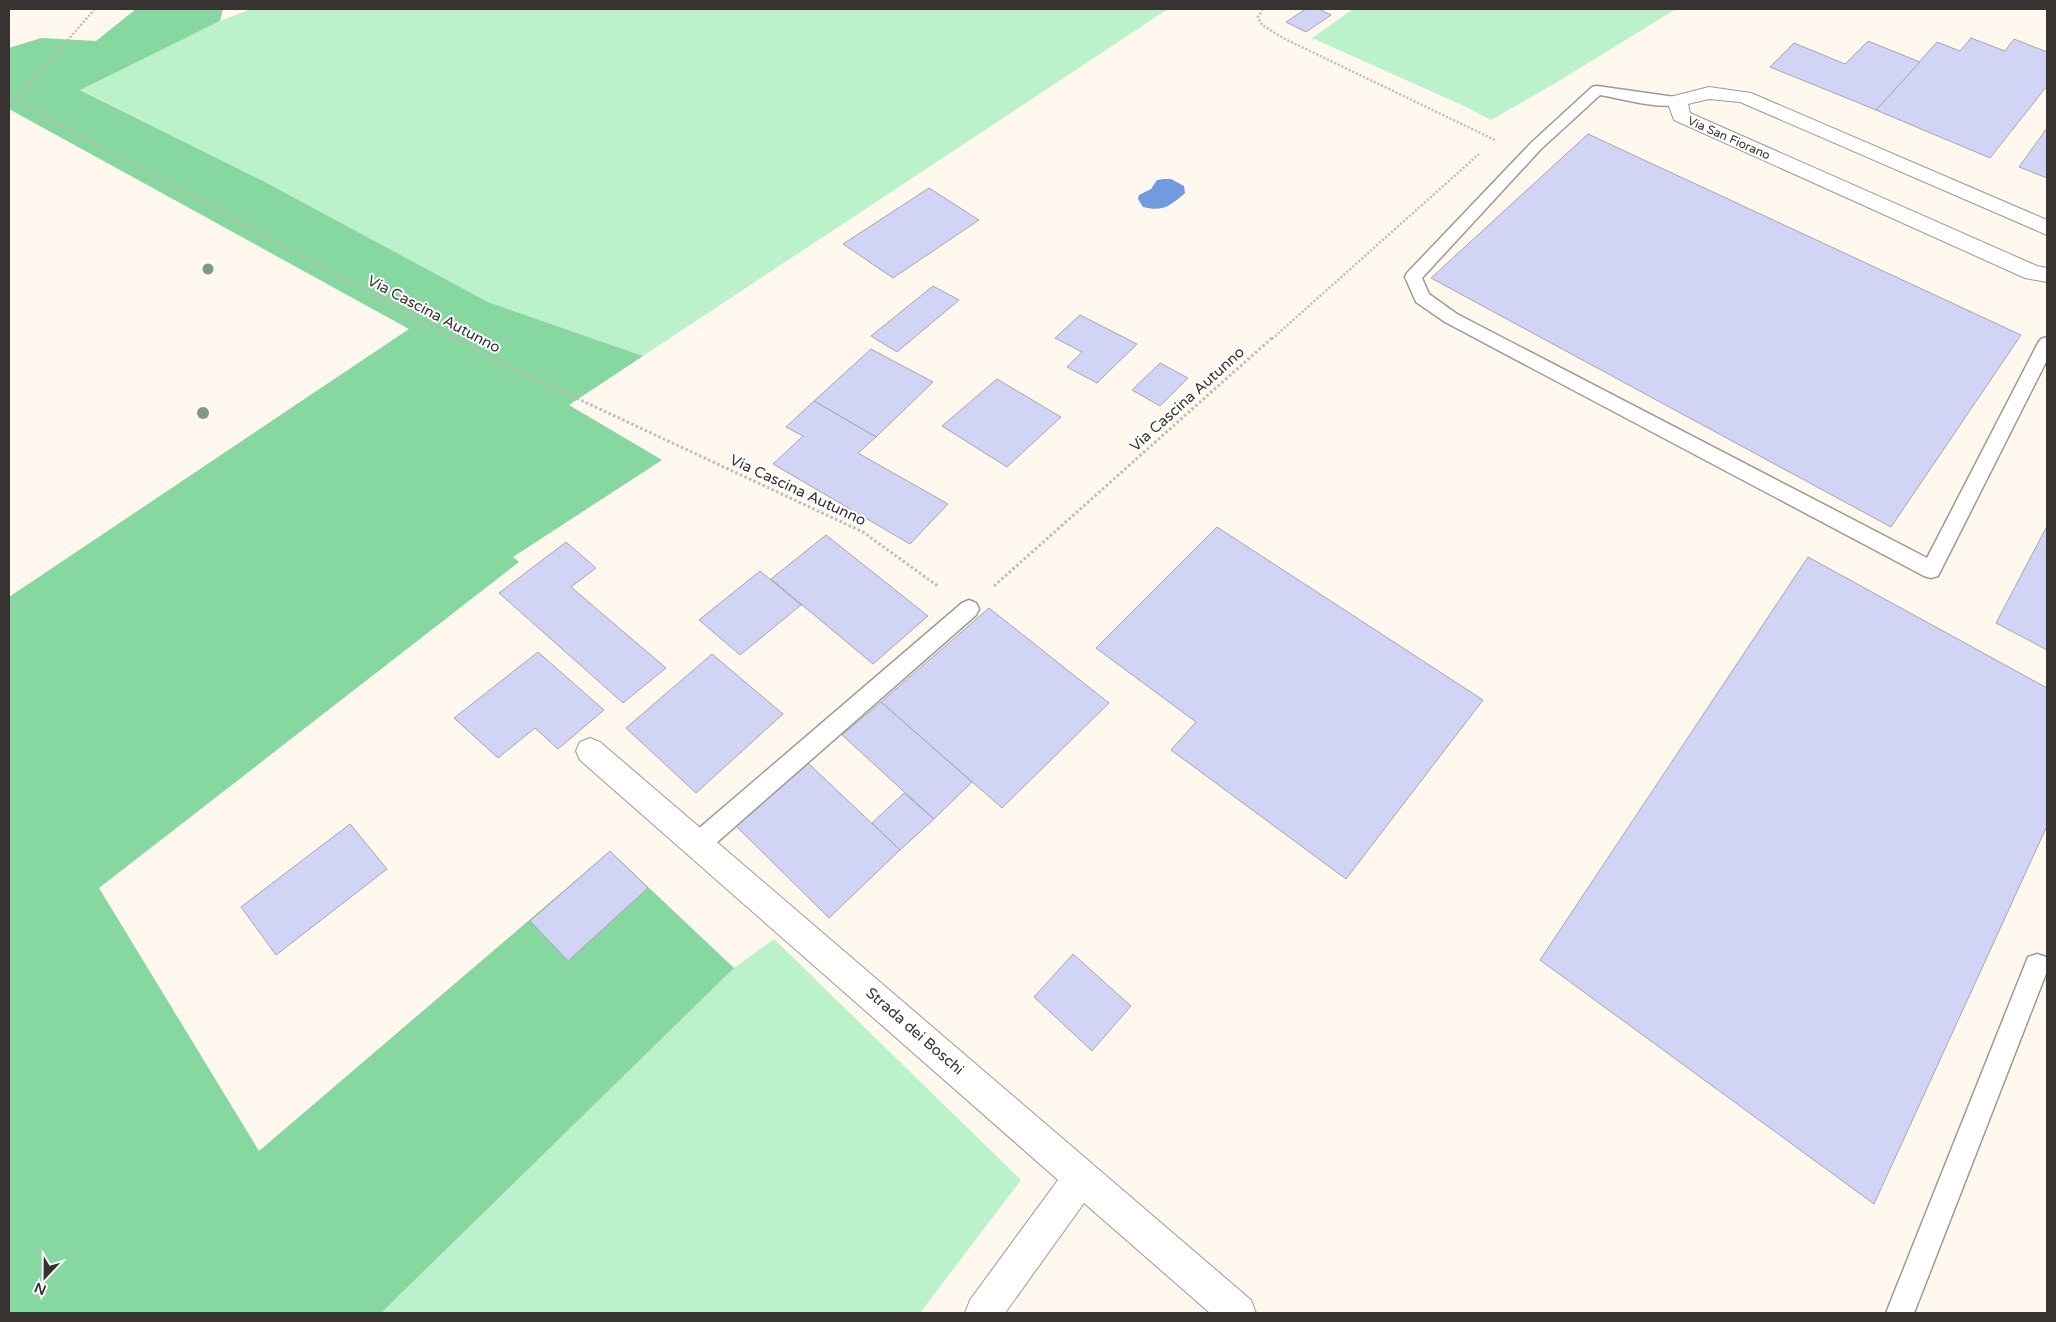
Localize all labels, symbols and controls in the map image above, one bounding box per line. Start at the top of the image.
street label: Via San Fiorano [1685,113,1773,163]
street label: Via Cascina Autunno [364,271,504,357]
street label: Via Cascina Autunno [1126,343,1248,455]
street label: Via Cascina Autunno [727,451,869,529]
street label: Strada dei Boschi [862,984,968,1078]
north arrow [20,1252,70,1302]
text: N [32,1279,49,1299]

